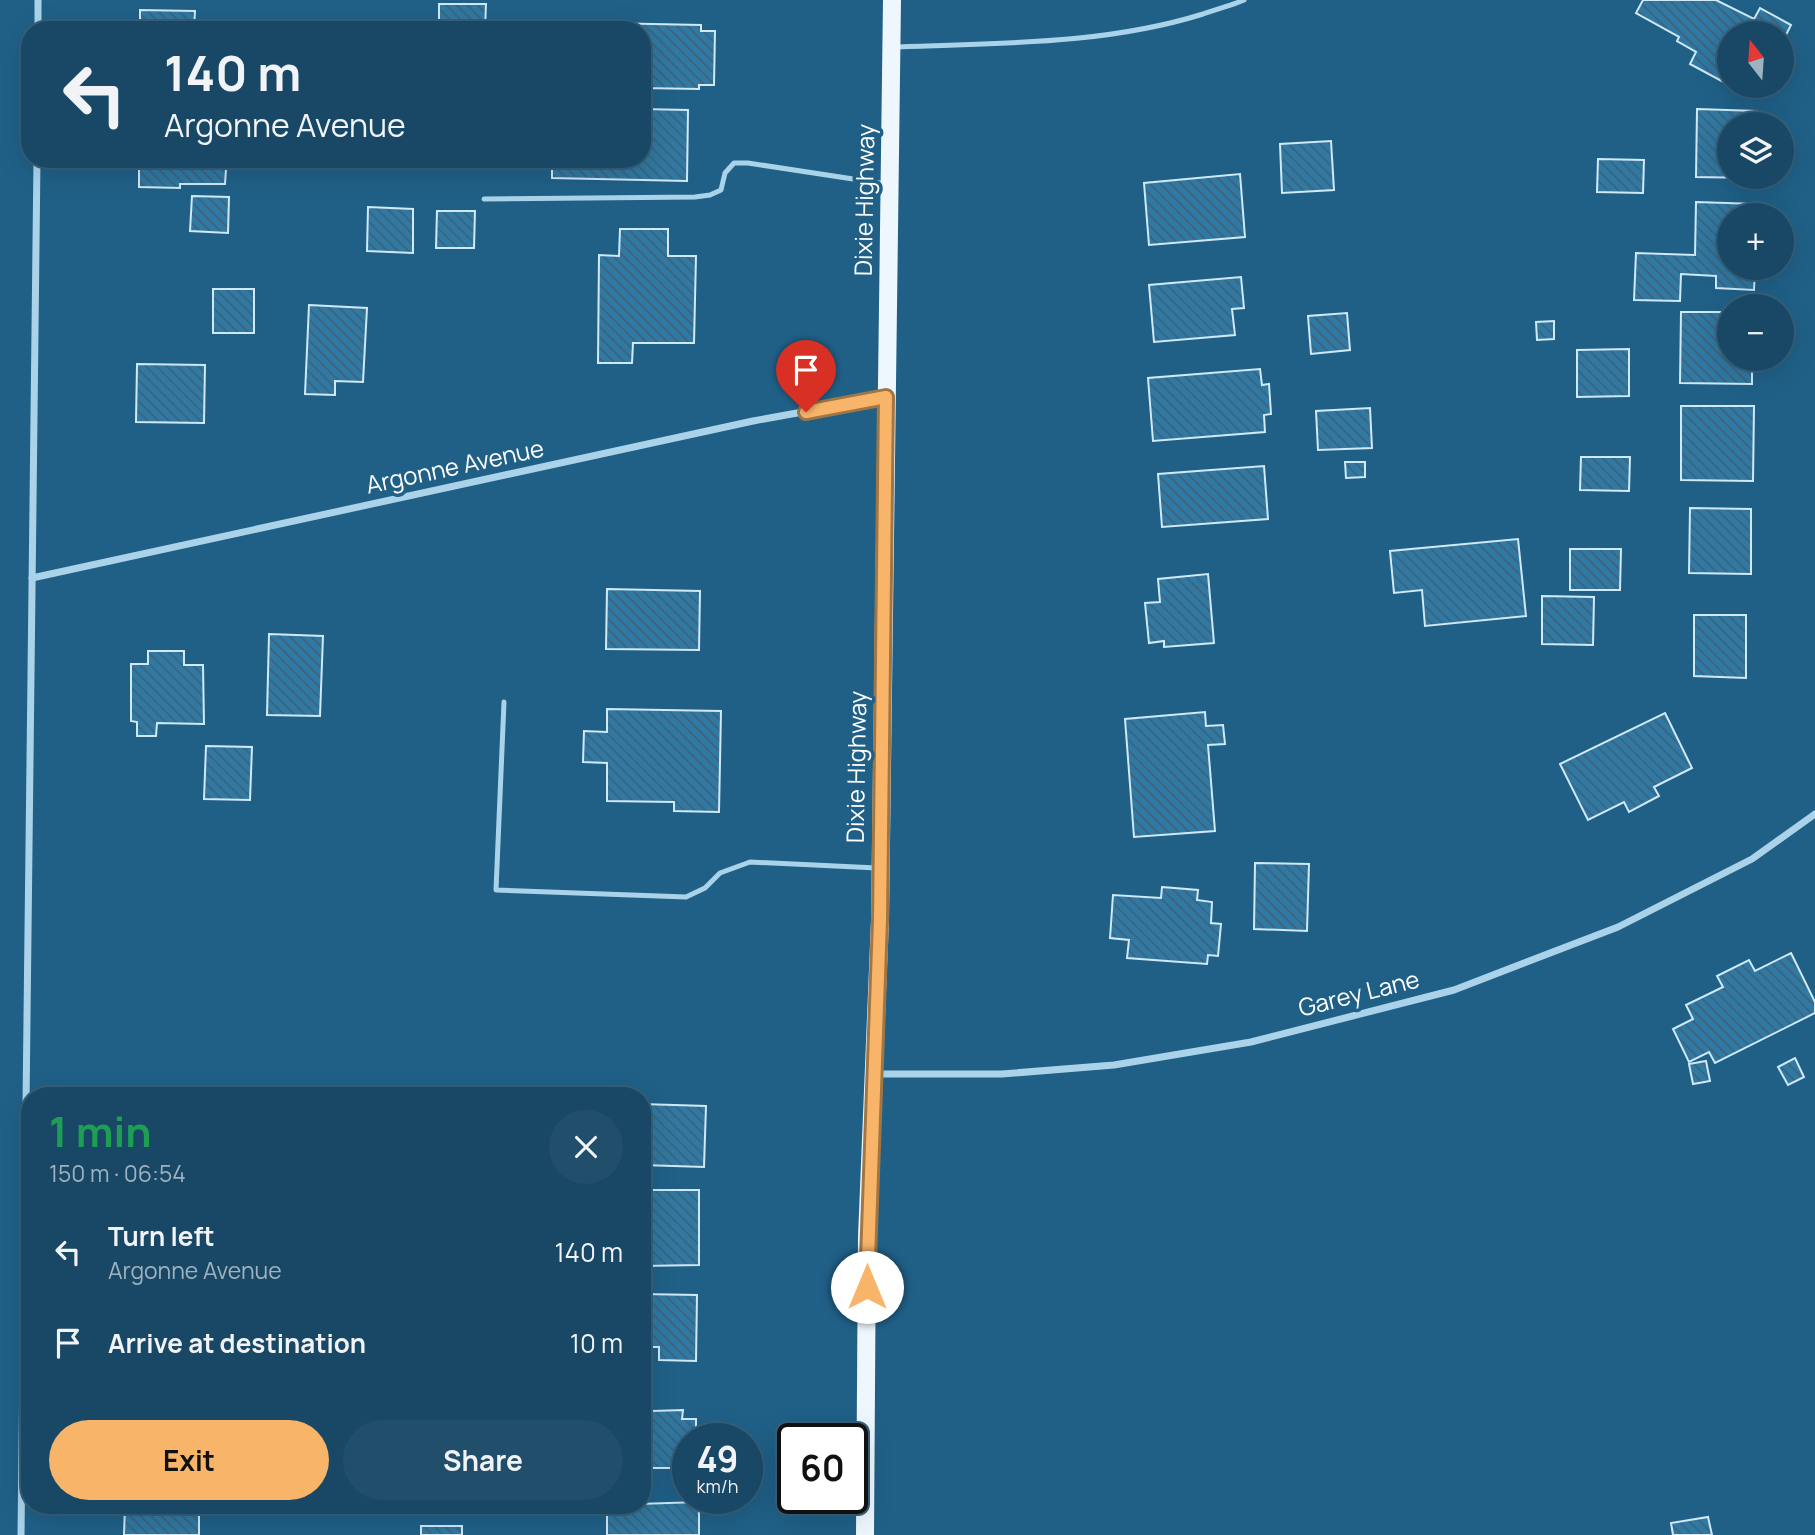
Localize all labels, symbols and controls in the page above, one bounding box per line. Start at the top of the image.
north arrow [1717,21,1794,98]
map controls [1717,21,1794,371]
text: 140 m [164,39,301,106]
icon: left [49,49,140,140]
text: Argonne Avenue [164,103,406,147]
button: layers [1717,112,1794,189]
street label: Dixie Highway [846,123,881,276]
button: + [1717,203,1794,280]
button: − [1717,294,1794,371]
pin [776,340,836,412]
icon: arrive [787,351,825,389]
street label: Argonne Avenue [363,431,547,501]
street label: Dixie Highway [838,690,873,843]
street label: Garey Lane [1295,962,1423,1024]
text: 1 min [49,1102,152,1160]
button: close [549,1110,623,1184]
text: 150 m · 06:54 [49,1157,186,1189]
text: Turn left [108,1218,215,1254]
icon: left [49,1233,87,1271]
text: 140 m [554,1234,623,1270]
position arrow [830,1250,904,1324]
text: Argonne Avenue [108,1254,282,1286]
icon: arrive [49,1324,87,1362]
text: Arrive at destination [108,1325,366,1361]
text: 10 m [570,1325,623,1361]
button: Exit [49,1420,329,1500]
button: Share [343,1420,623,1500]
speed limit sign: 60 [777,1423,868,1514]
text: 49 [696,1435,739,1483]
text: km/h [697,1474,738,1498]

